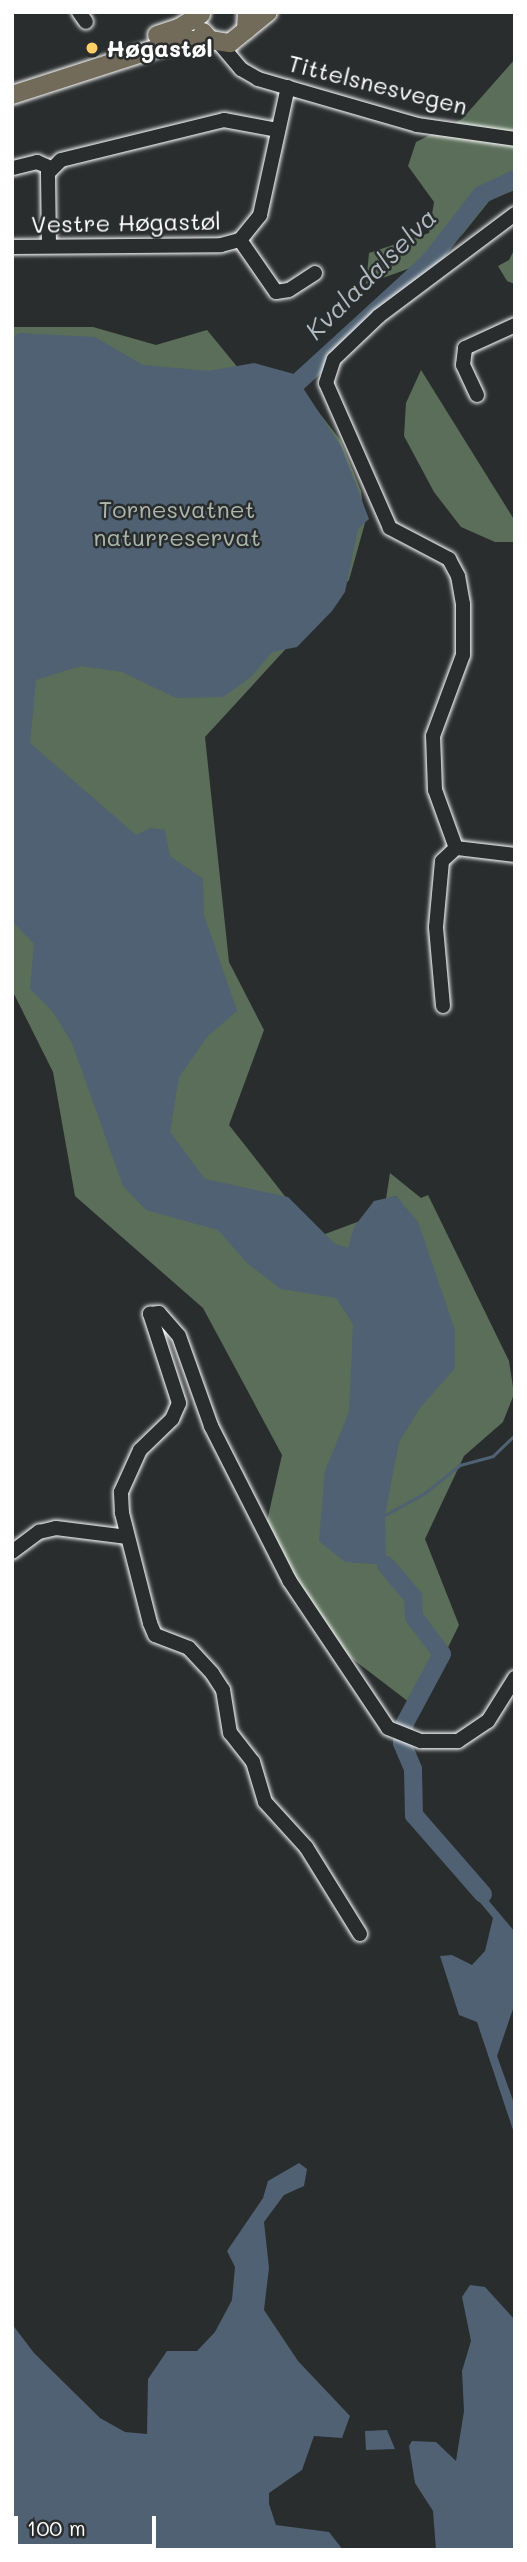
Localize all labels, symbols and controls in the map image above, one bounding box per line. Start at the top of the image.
place label: Høgastøl [106,34,213,62]
marker: Høgastøl [84,40,100,56]
street label: Tittelsnesvegen [285,48,471,120]
water label: Kvaladalselva [299,202,443,346]
street label: Vestre Høgastøl [31,206,221,238]
park label: Tornesvatnet naturreservat [93,495,261,551]
scale bar [18,2502,159,2546]
text: 100 m [27,2514,86,2541]

